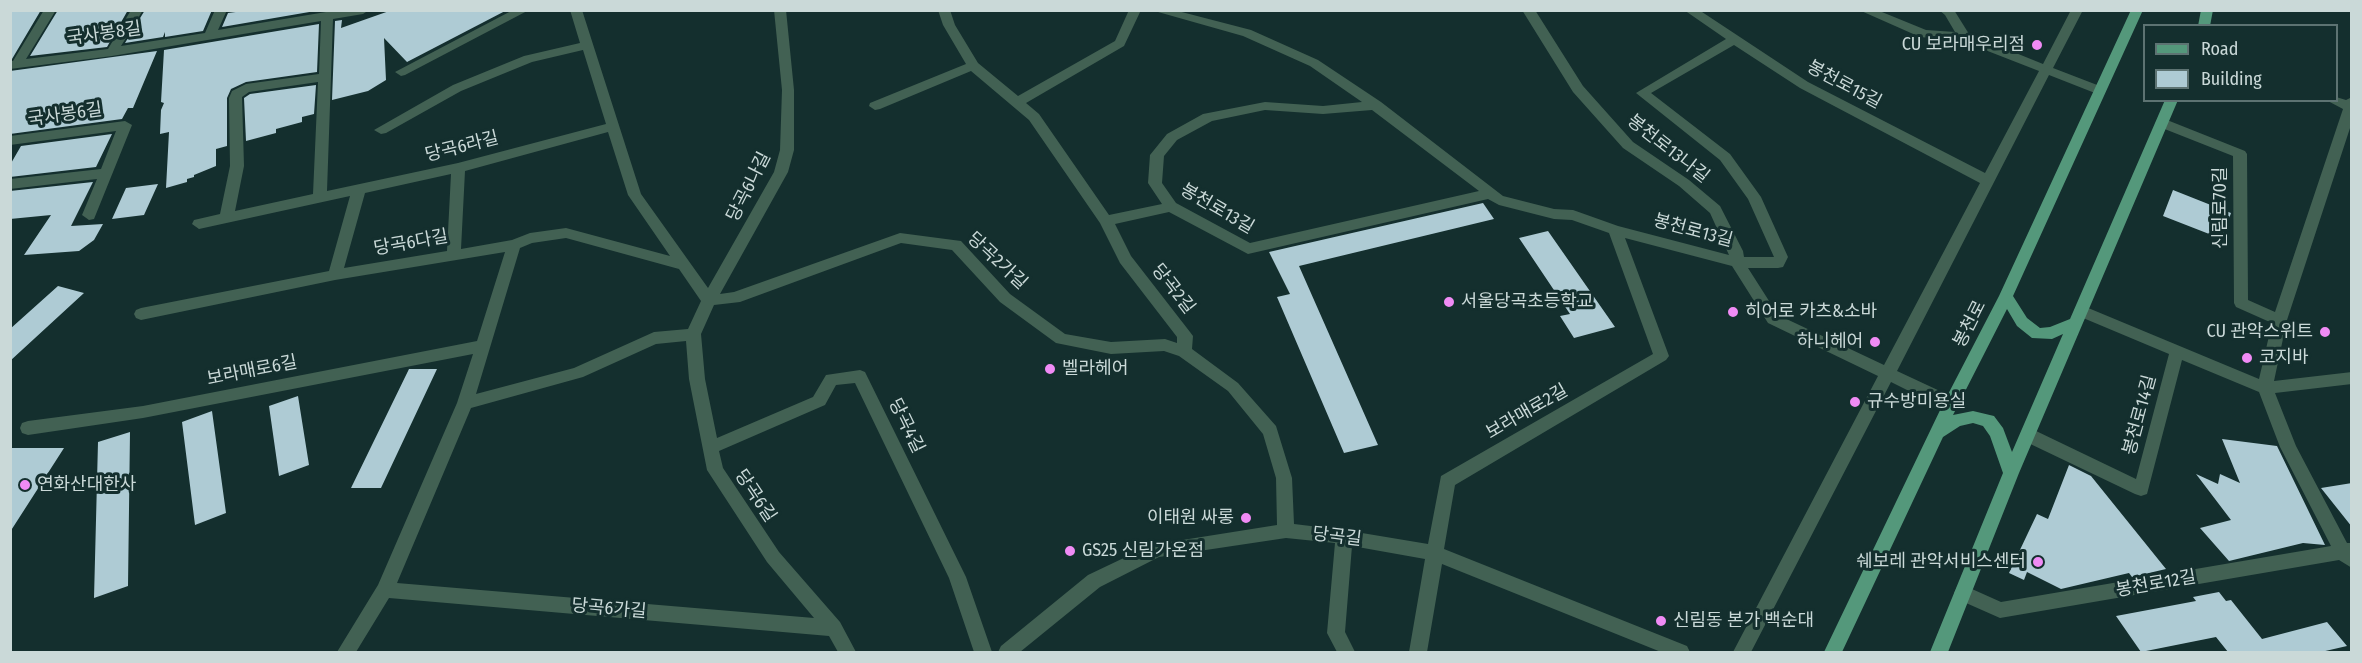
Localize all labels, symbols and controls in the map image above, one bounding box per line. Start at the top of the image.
street label: 국사봉8길 [65,18,143,50]
legend [2143,24,2338,102]
place label: CU 보라매우리점 [1902,34,2025,56]
marker: CU 보라매우리점 [2030,38,2044,52]
text: Road [2201,38,2238,60]
street label: 봉천로15길 [1803,56,1885,114]
text: Building [2201,68,2262,90]
street label: 국사봉6길 [26,99,104,131]
street label: 봉천로13나길 [1623,110,1713,188]
street label: 당곡6라길 [423,127,501,167]
street label: 당곡6나길 [722,149,776,225]
street label: 신림로70길 [2210,167,2232,249]
street label: 봉천로13길 [1176,179,1258,239]
street label: 봉천로13길 [1651,210,1735,252]
street label: 당곡6다길 [372,226,450,260]
street label: 당곡2가길 [963,228,1031,294]
street label: 당곡2길 [1147,260,1199,318]
place label: 서울당곡초등학교 [1461,291,1593,313]
marker: 서울당곡초등학교 [1442,295,1456,309]
street label: 봉천로 [1949,297,1991,351]
place label: 히어로 카츠&소바 [1745,301,1877,323]
marker: 히어로 카츠&소바 [1726,305,1740,319]
place label: CU 관악스위트 [2206,321,2313,343]
marker: CU 관악스위트 [2318,325,2332,339]
place label: 하니헤어 [1797,331,1863,353]
marker: 하니헤어 [1868,335,1882,349]
place label: 코지바 [2259,347,2309,369]
marker: 코지바 [2240,351,2254,365]
street label: 보라매로6길 [205,352,299,390]
place label: 벨라헤어 [1062,358,1128,380]
marker: 벨라헤어 [1043,362,1057,376]
street label: 봉천로14길 [2119,373,2161,457]
street label: 보라매로2길 [1482,380,1572,444]
place label: 규수방미용실 [1867,391,1966,413]
street label: 당곡4길 [883,395,929,457]
marker: 규수방미용실 [1848,395,1862,409]
street label: 당곡6길 [730,466,780,526]
place label: 연화산대한사 [37,474,136,496]
marker: 연화산대한사 [18,478,32,492]
place label: 이태원 싸롱 [1147,507,1234,529]
marker: 이태원 싸롱 [1239,511,1253,525]
street label: 당곡길 [1311,523,1363,551]
place label: GS25 신림가온점 [1082,540,1204,562]
marker: GS25 신림가온점 [1063,544,1077,558]
place label: 쉐보레 관악서비스센터 [1856,551,2026,573]
marker: 쉐보레 관악서비스센터 [2031,555,2045,569]
street label: 봉천로12길 [2114,566,2198,602]
street label: 당곡6가길 [571,595,647,623]
place label: 신림동 본가 백순대 [1673,610,1814,632]
marker: 신림동 본가 백순대 [1654,614,1668,628]

